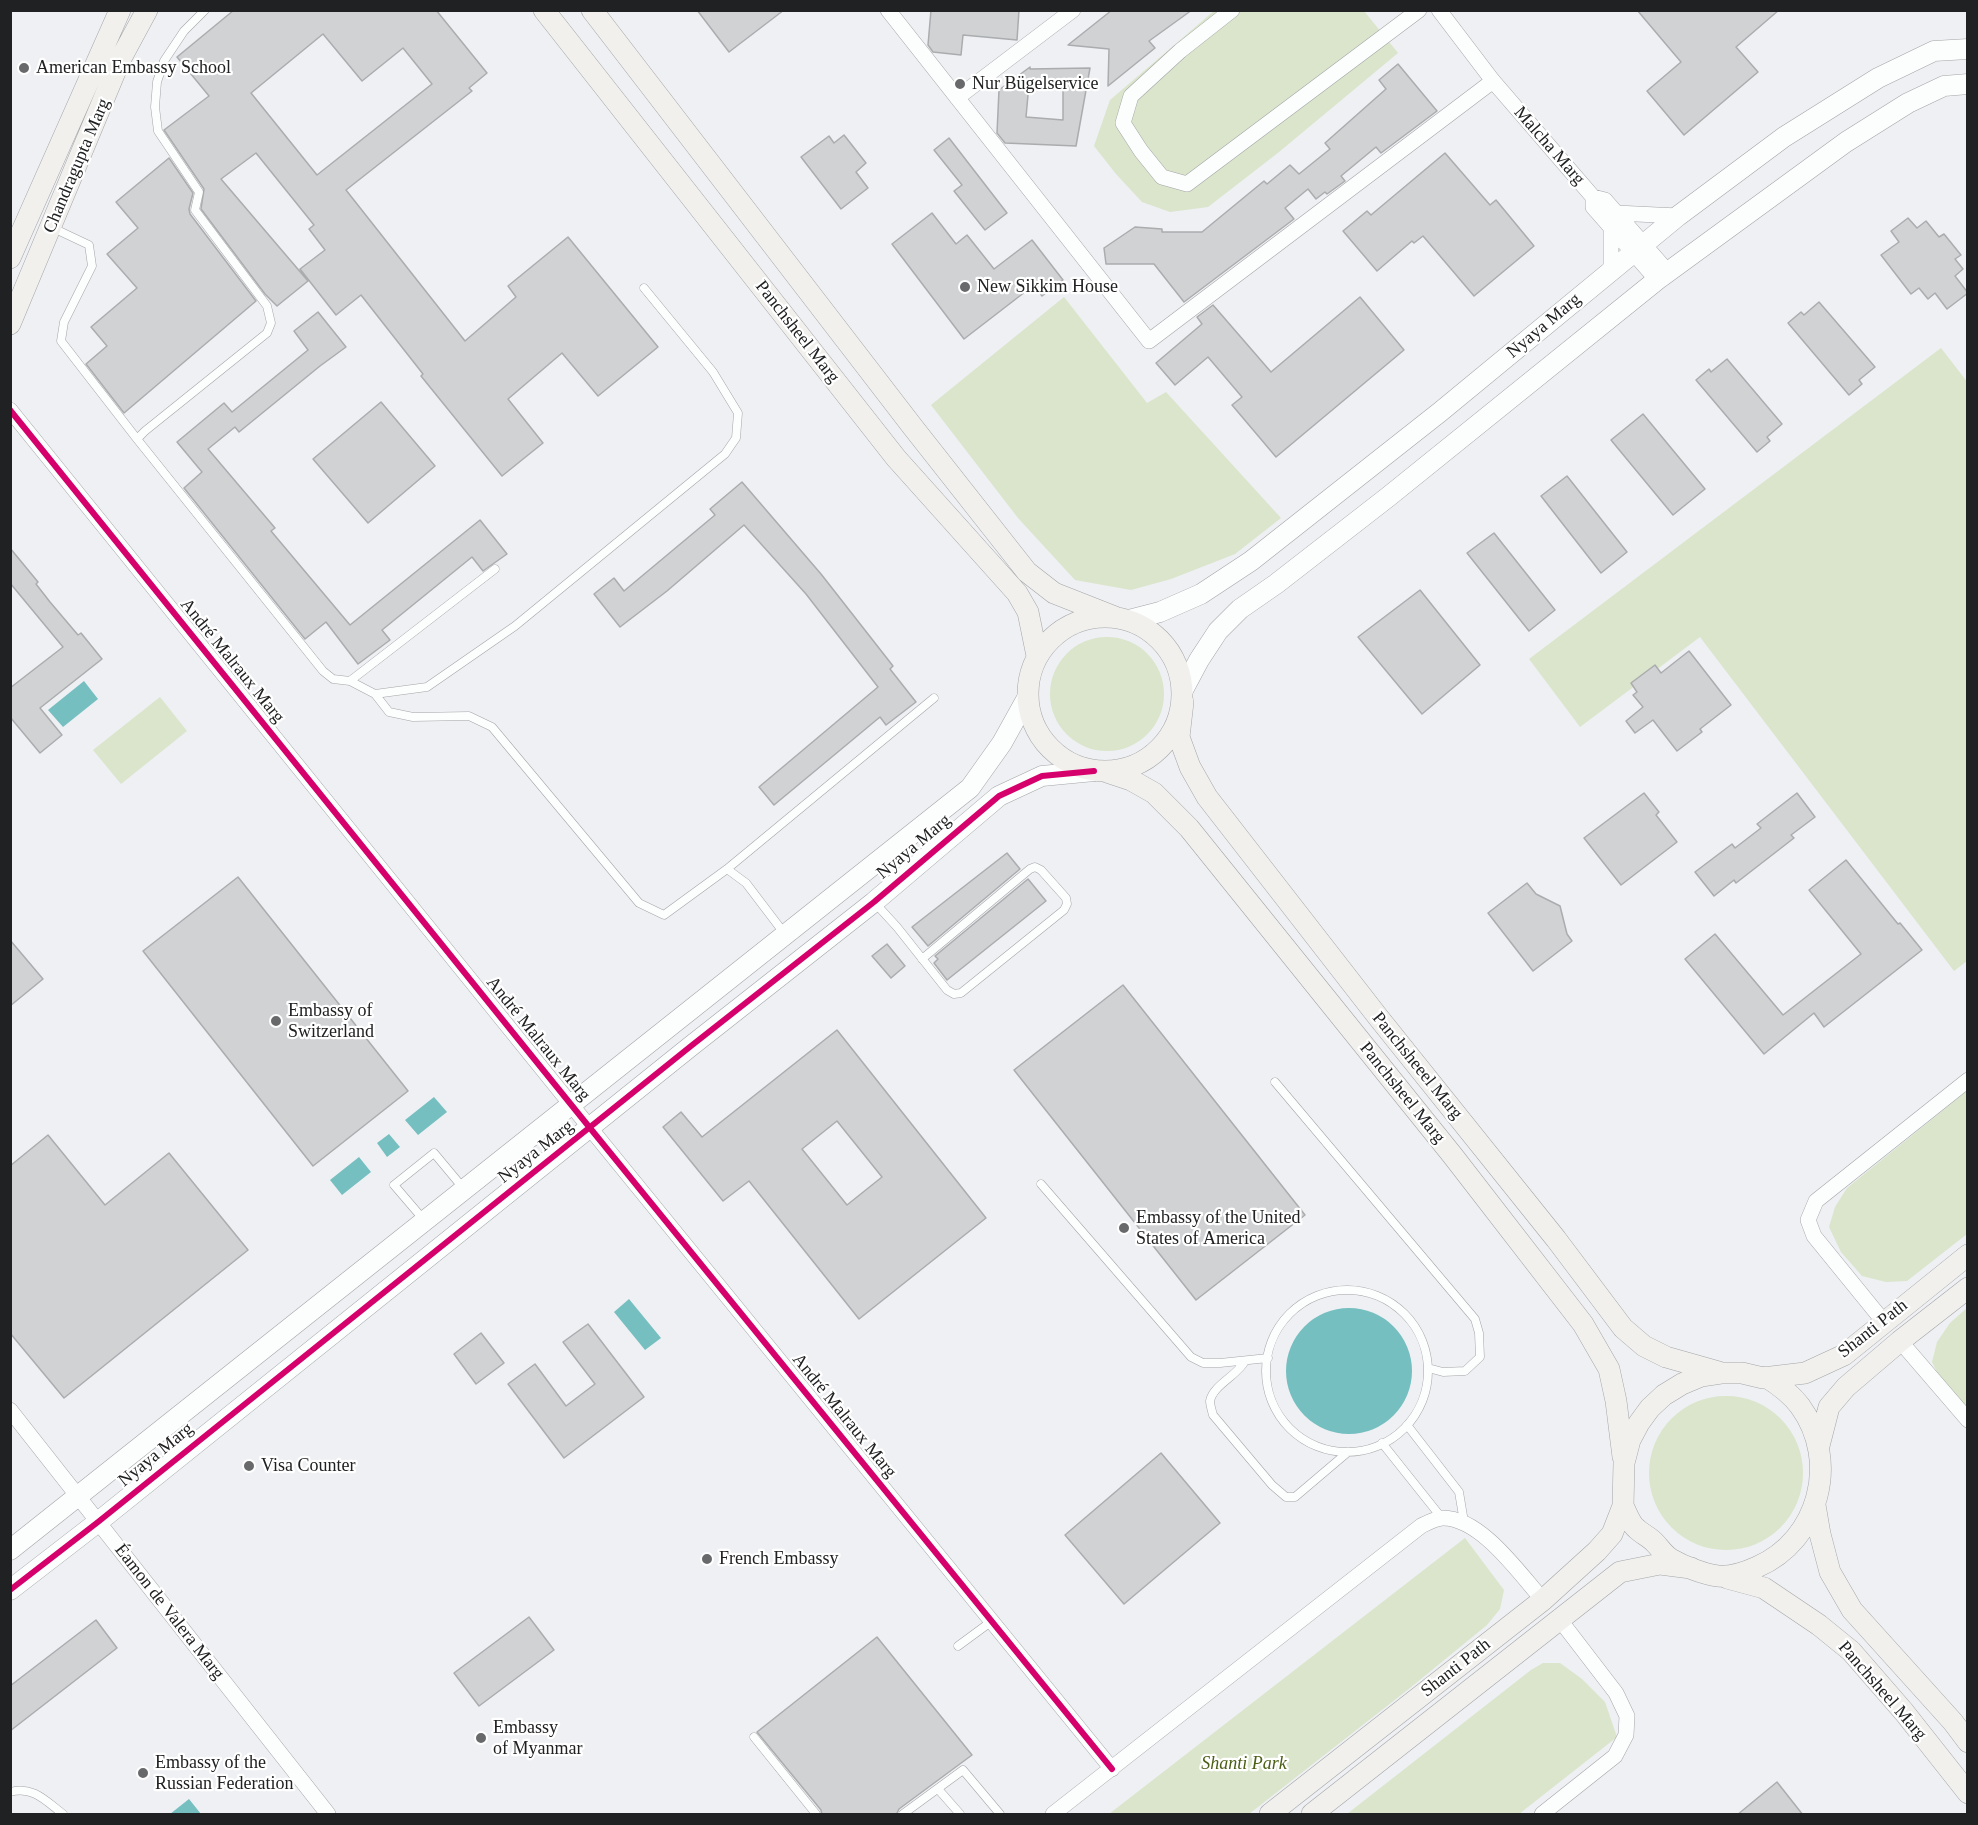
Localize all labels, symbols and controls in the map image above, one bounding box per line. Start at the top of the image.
place label: American Embassy School [36,57,231,79]
marker: American Embassy School [17,61,31,75]
place label: Nur Bügelservice [972,73,1098,95]
marker: Nur Bügelservice [953,77,967,91]
street label: Chandragupta Marg [39,95,115,237]
street label: Malcha Marg [1509,102,1589,190]
street label: Panchsheel Marg [750,276,844,388]
place label: New Sikkim House [977,276,1118,298]
marker: New Sikkim House [958,280,972,294]
street label: Nyaya Marg [1503,289,1585,363]
street label: André Malraux Marg [175,595,289,727]
street label: Nyaya Marg [873,810,955,884]
street label: André Malraux Marg [481,973,595,1105]
place label: Embassy of Switzerland [288,1000,374,1042]
street label: Panchsheeel Marg [1367,1008,1467,1124]
marker: Embassy of Switzerland [269,1014,283,1028]
street label: Panchsheel Marg [1355,1038,1449,1148]
street label: Nyaya Marg [494,1116,578,1188]
place label: Embassy of the United States of America [1136,1207,1300,1250]
marker: Embassy of the United States of America [1117,1221,1131,1235]
street label: Shanti Path [1834,1295,1912,1363]
street label: André Malraux Marg [787,1350,901,1482]
street label: Nyaya Marg [114,1418,198,1492]
place label: Visa Counter [261,1455,355,1477]
marker: Visa Counter [242,1459,256,1473]
street label: Éamon de Valera Marg [109,1540,229,1684]
place label: French Embassy [719,1548,838,1570]
marker: French Embassy [700,1552,714,1566]
street label: Shanti Path [1417,1634,1495,1702]
street label: Panchsheel Marg [1833,1637,1931,1745]
place label: Embassy of Myanmar [493,1717,582,1760]
marker: Embassy of Myanmar [474,1731,488,1745]
place label: Embassy of the Russian Federation [155,1752,293,1794]
park label: Shanti Park [1201,1753,1287,1775]
marker: Embassy of the Russian Federation [136,1766,150,1780]

